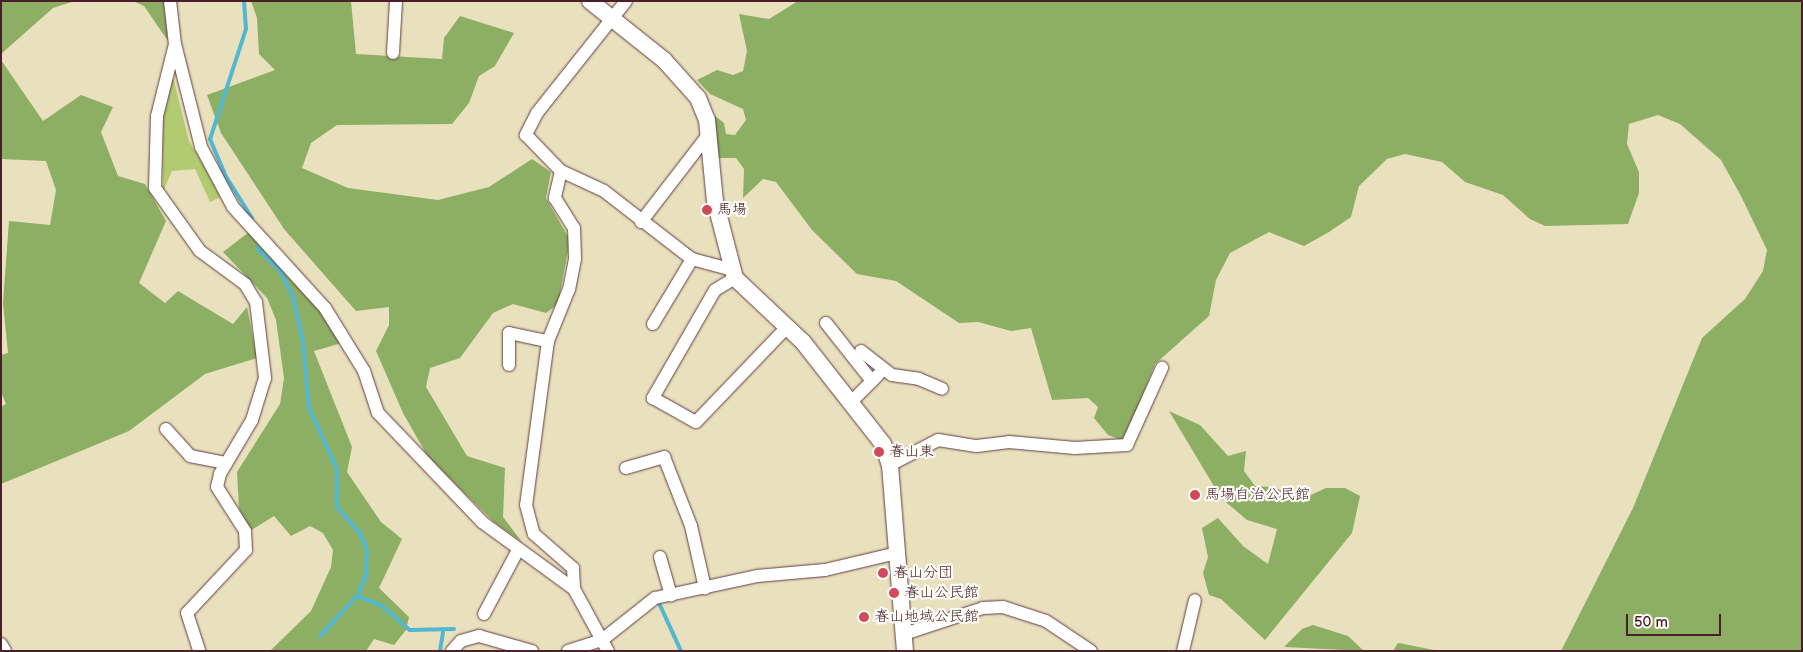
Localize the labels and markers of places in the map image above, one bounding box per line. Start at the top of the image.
place label: 馬場 [717,201,747,219]
marker: 馬場 [701,204,713,216]
place label: 春山東 [889,443,934,461]
marker: 春山東 [873,446,885,458]
place label: 馬場自治公民館 [1205,486,1310,504]
marker: 馬場自治公民館 [1189,489,1201,501]
place label: 春山分団 [893,564,953,582]
marker: 春山分団 [877,567,889,579]
place label: 春山公民館 [904,584,979,602]
marker: 春山公民館 [888,587,900,599]
place label: 春山地域公民館 [874,608,979,626]
marker: 春山地域公民館 [858,611,870,623]

